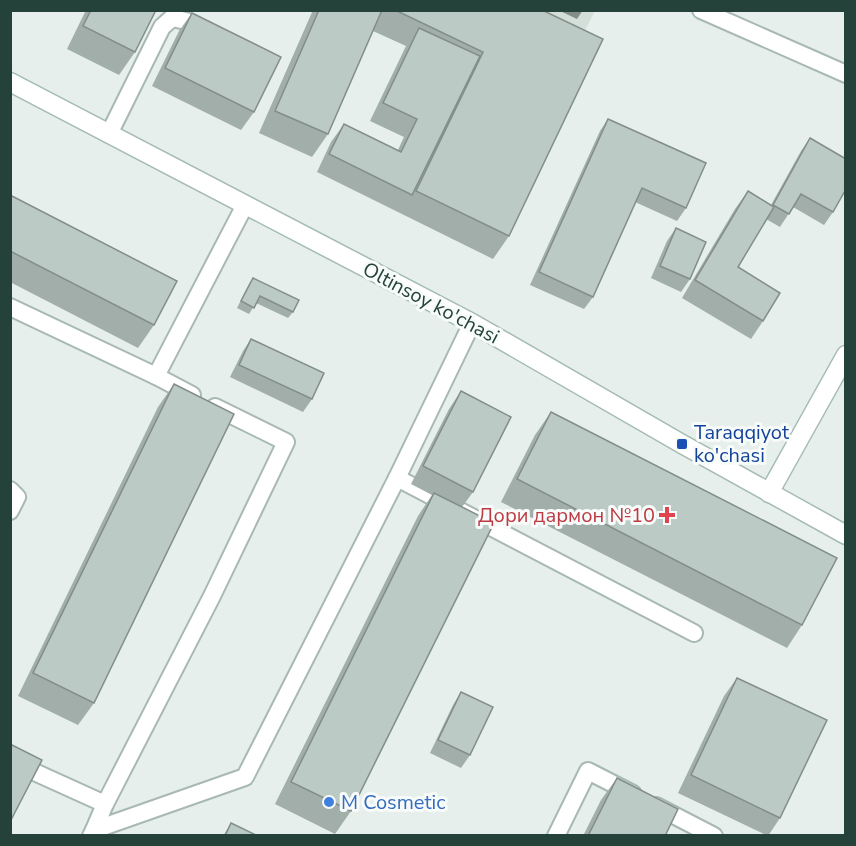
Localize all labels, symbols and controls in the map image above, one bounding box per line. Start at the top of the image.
street label: Oltinsoy ko'chasi [358,256,504,350]
place label: Taraqqiyot ko'chasi [694,419,790,469]
marker: Taraqqiyot ko'chasi [675,437,689,451]
place label: Дори дармон №10 [478,502,655,529]
marker: Дори дармон №10 [660,508,674,522]
place label: M Cosmetic [341,789,445,816]
marker: M Cosmetic [322,795,336,809]

